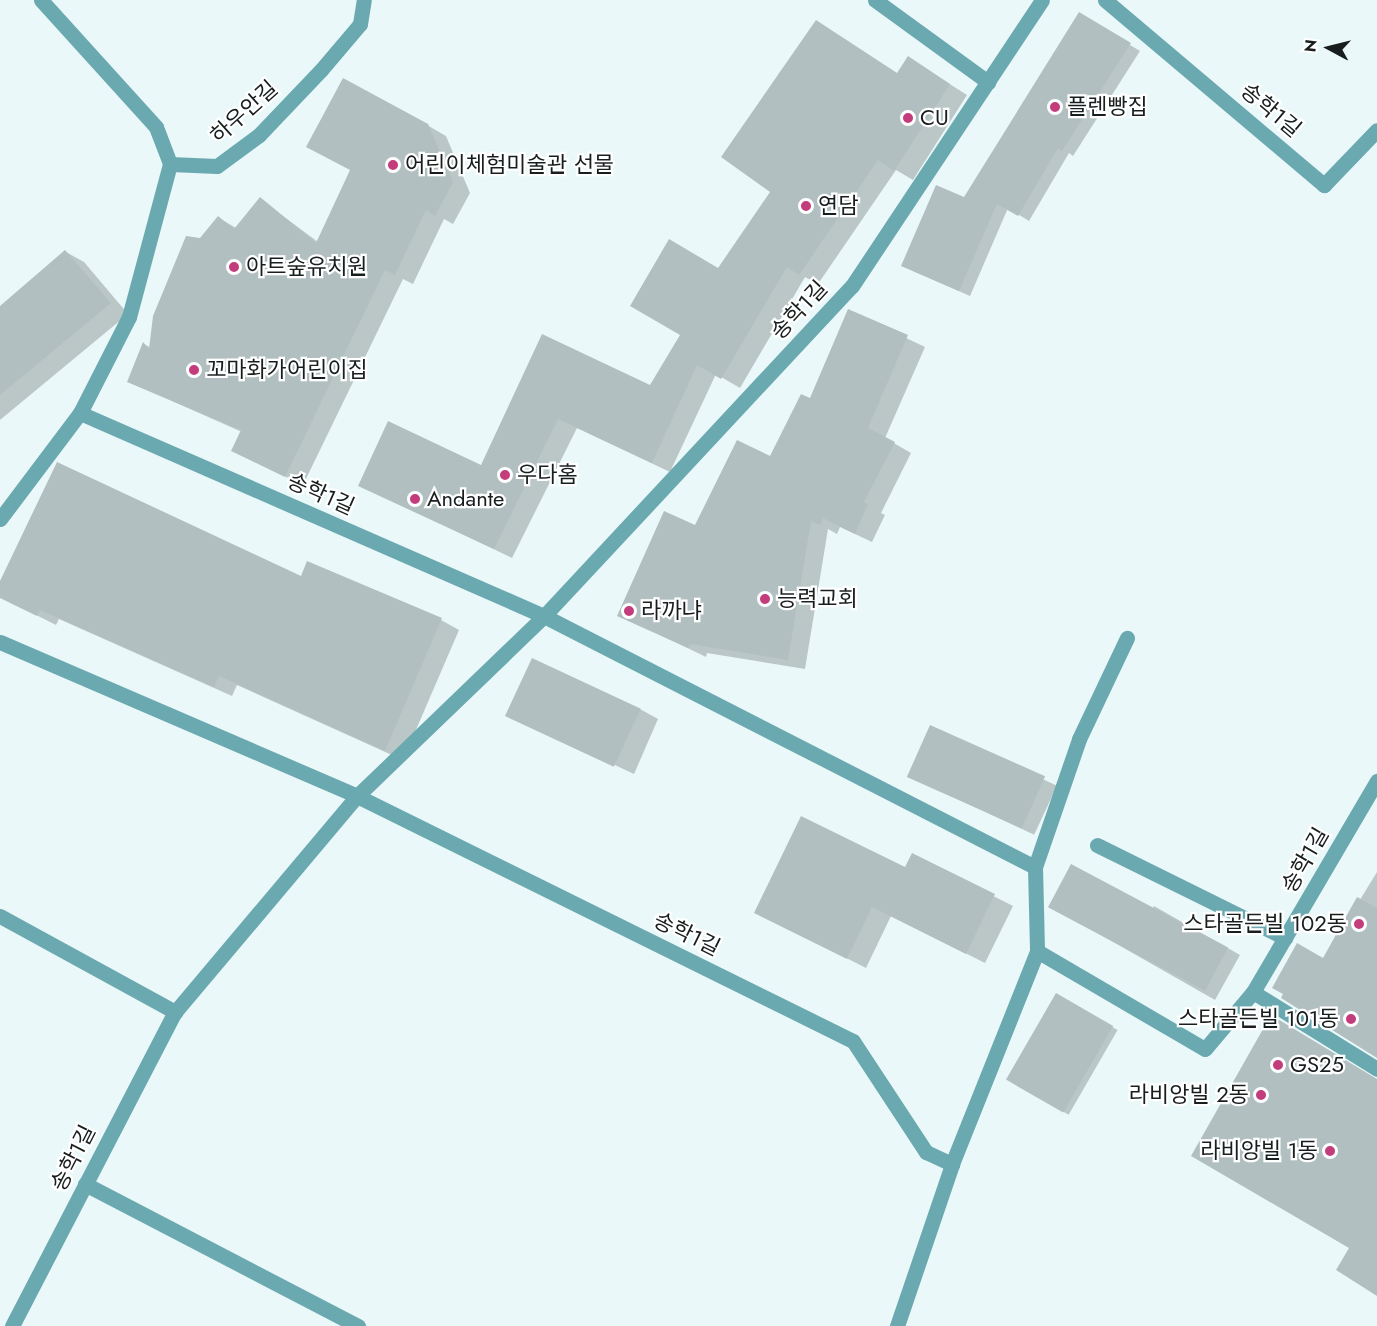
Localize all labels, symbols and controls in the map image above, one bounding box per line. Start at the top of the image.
north arrow [1299,18,1359,78]
text: N [1298,38,1323,53]
street label: 하우안길 [205,75,283,149]
street label: 송학1길 [1235,77,1307,143]
place label: 플렌빵집 [1067,94,1148,120]
marker: 플렌빵집 [1048,100,1062,114]
place label: CU [920,105,949,131]
marker: CU [901,111,915,125]
place label: 어린이체험미술관 선물 [405,152,614,178]
marker: 어린이체험미술관 선물 [386,158,400,172]
place label: 연담 [818,193,858,219]
marker: 연담 [799,199,813,213]
place label: 아트숲유치원 [246,254,367,280]
marker: 아트숲유치원 [227,260,241,274]
street label: 송학1길 [765,275,833,345]
place label: 꼬마화가어린이집 [206,357,368,383]
marker: 꼬마화가어린이집 [187,363,201,377]
place label: 우다홈 [517,462,578,488]
street label: 송학1길 [283,468,359,520]
marker: 우다홈 [498,468,512,482]
place label: Andante [427,486,504,512]
marker: Andante [408,492,422,506]
place label: 능력교회 [777,586,858,612]
marker: 능력교회 [758,592,772,606]
place label: 라까냐 [641,598,702,624]
marker: 라까냐 [622,604,636,618]
street label: 송학1길 [1276,823,1334,897]
street label: 송학1길 [649,907,725,961]
place label: 스타골든빌 102동 [1183,911,1347,937]
marker: 스타골든빌 102동 [1352,917,1366,931]
place label: 스타골든빌 101동 [1178,1006,1339,1032]
marker: 스타골든빌 101동 [1344,1012,1358,1026]
place label: GS25 [1290,1052,1344,1078]
marker: GS25 [1271,1058,1285,1072]
place label: 라비앙빌 2동 [1129,1082,1249,1108]
marker: 라비앙빌 2동 [1254,1088,1268,1102]
street label: 송학1길 [45,1121,101,1195]
place label: 라비앙빌 1동 [1200,1138,1318,1164]
marker: 라비앙빌 1동 [1323,1144,1337,1158]

